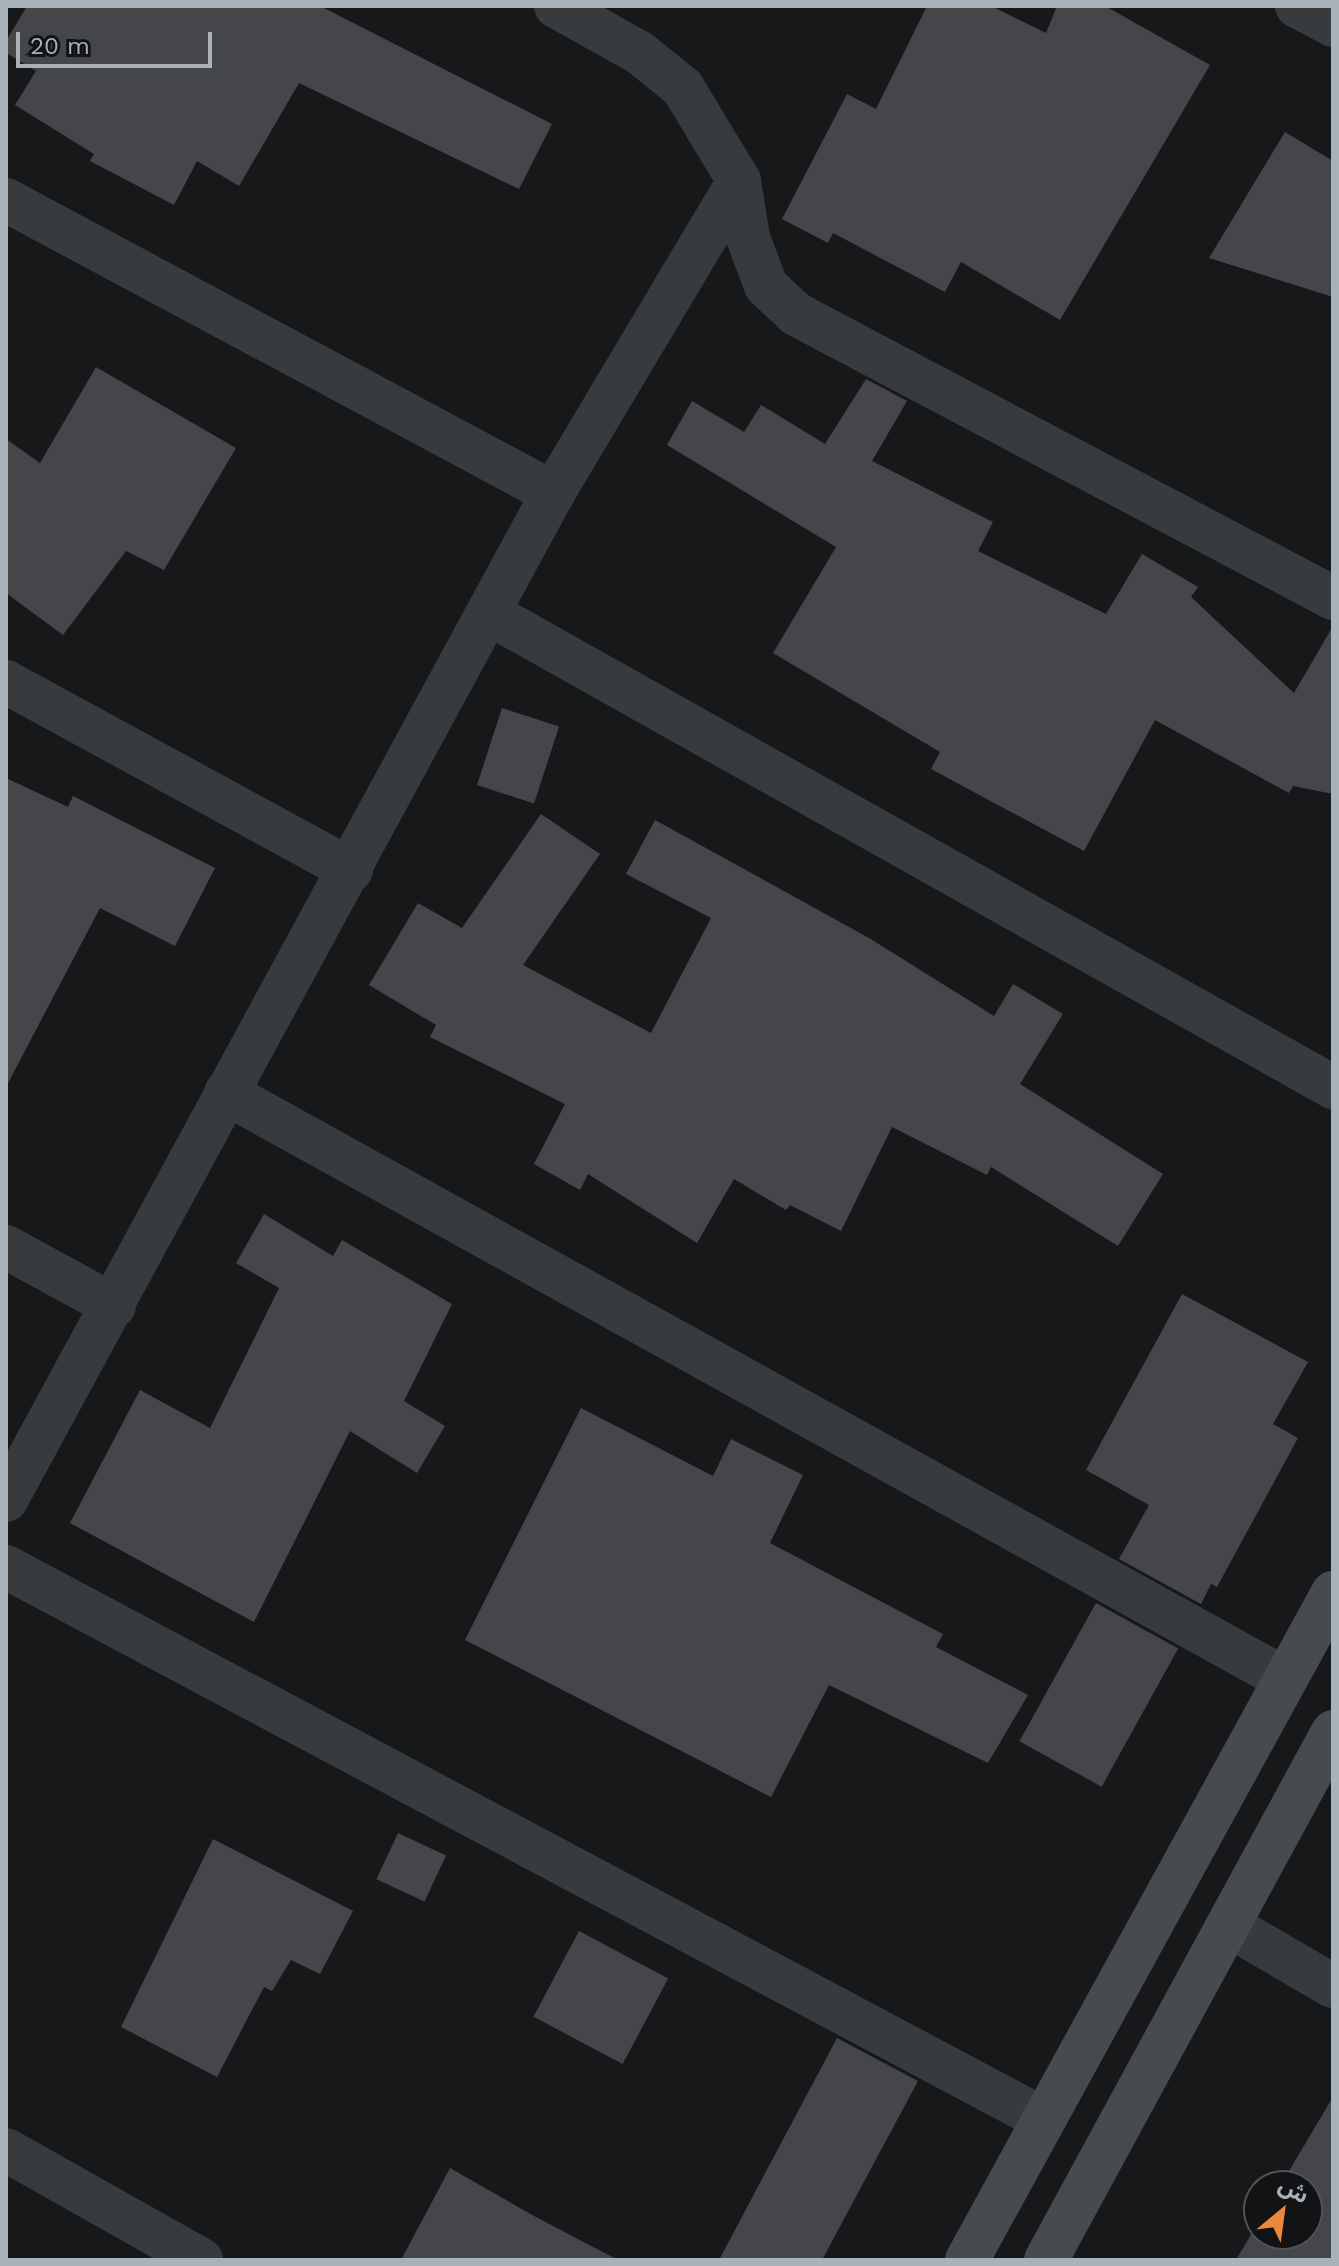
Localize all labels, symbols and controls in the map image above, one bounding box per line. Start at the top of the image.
scale bar [20,16,216,66]
text: 20 m [30,32,90,60]
north arrow [1243,2170,1323,2250]
text: ش [1275,2172,1313,2209]

